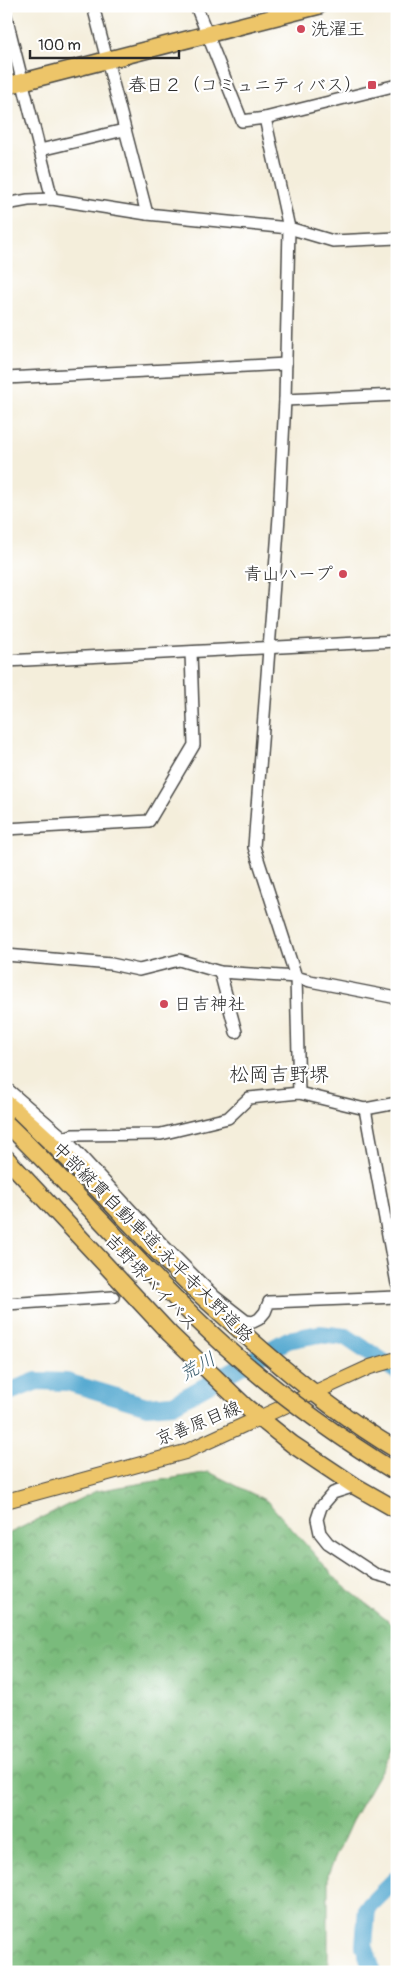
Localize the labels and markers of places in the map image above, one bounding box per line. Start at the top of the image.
place label: 洗濯王 [311,18,365,41]
marker: 洗濯王 [295,23,307,35]
place label: 春日２（コミュニティバス） [128,74,362,97]
marker: 春日２（コミュニティバス） [366,79,378,91]
place label: 青山ハープ [244,563,333,586]
marker: 青山ハープ [337,568,349,580]
place label: 日吉神社 [174,993,246,1016]
marker: 日吉神社 [158,998,170,1010]

